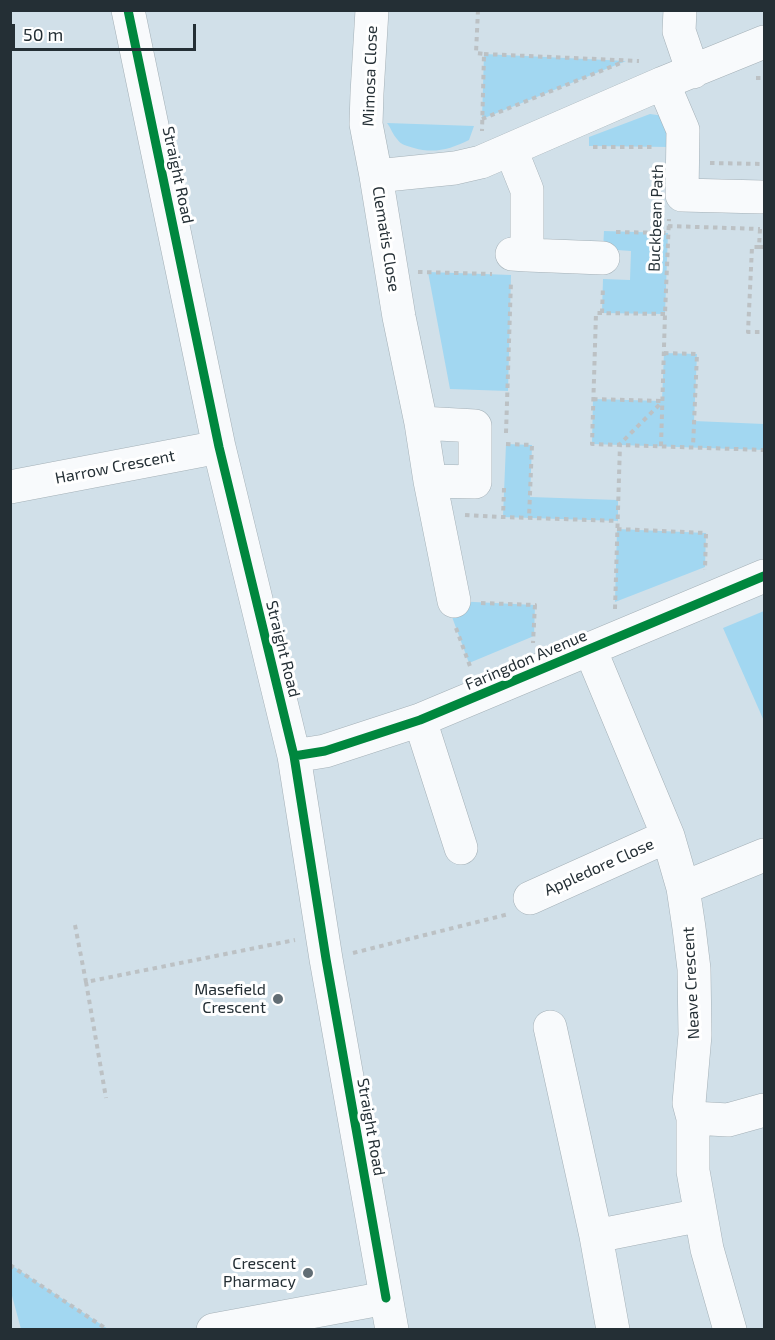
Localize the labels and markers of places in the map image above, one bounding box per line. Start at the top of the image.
place label: Masefield Crescent [194,980,266,1018]
marker: Masefield Crescent [271,992,285,1006]
place label: Crescent Pharmacy [223,1254,296,1292]
marker: Crescent Pharmacy [301,1266,315,1280]

